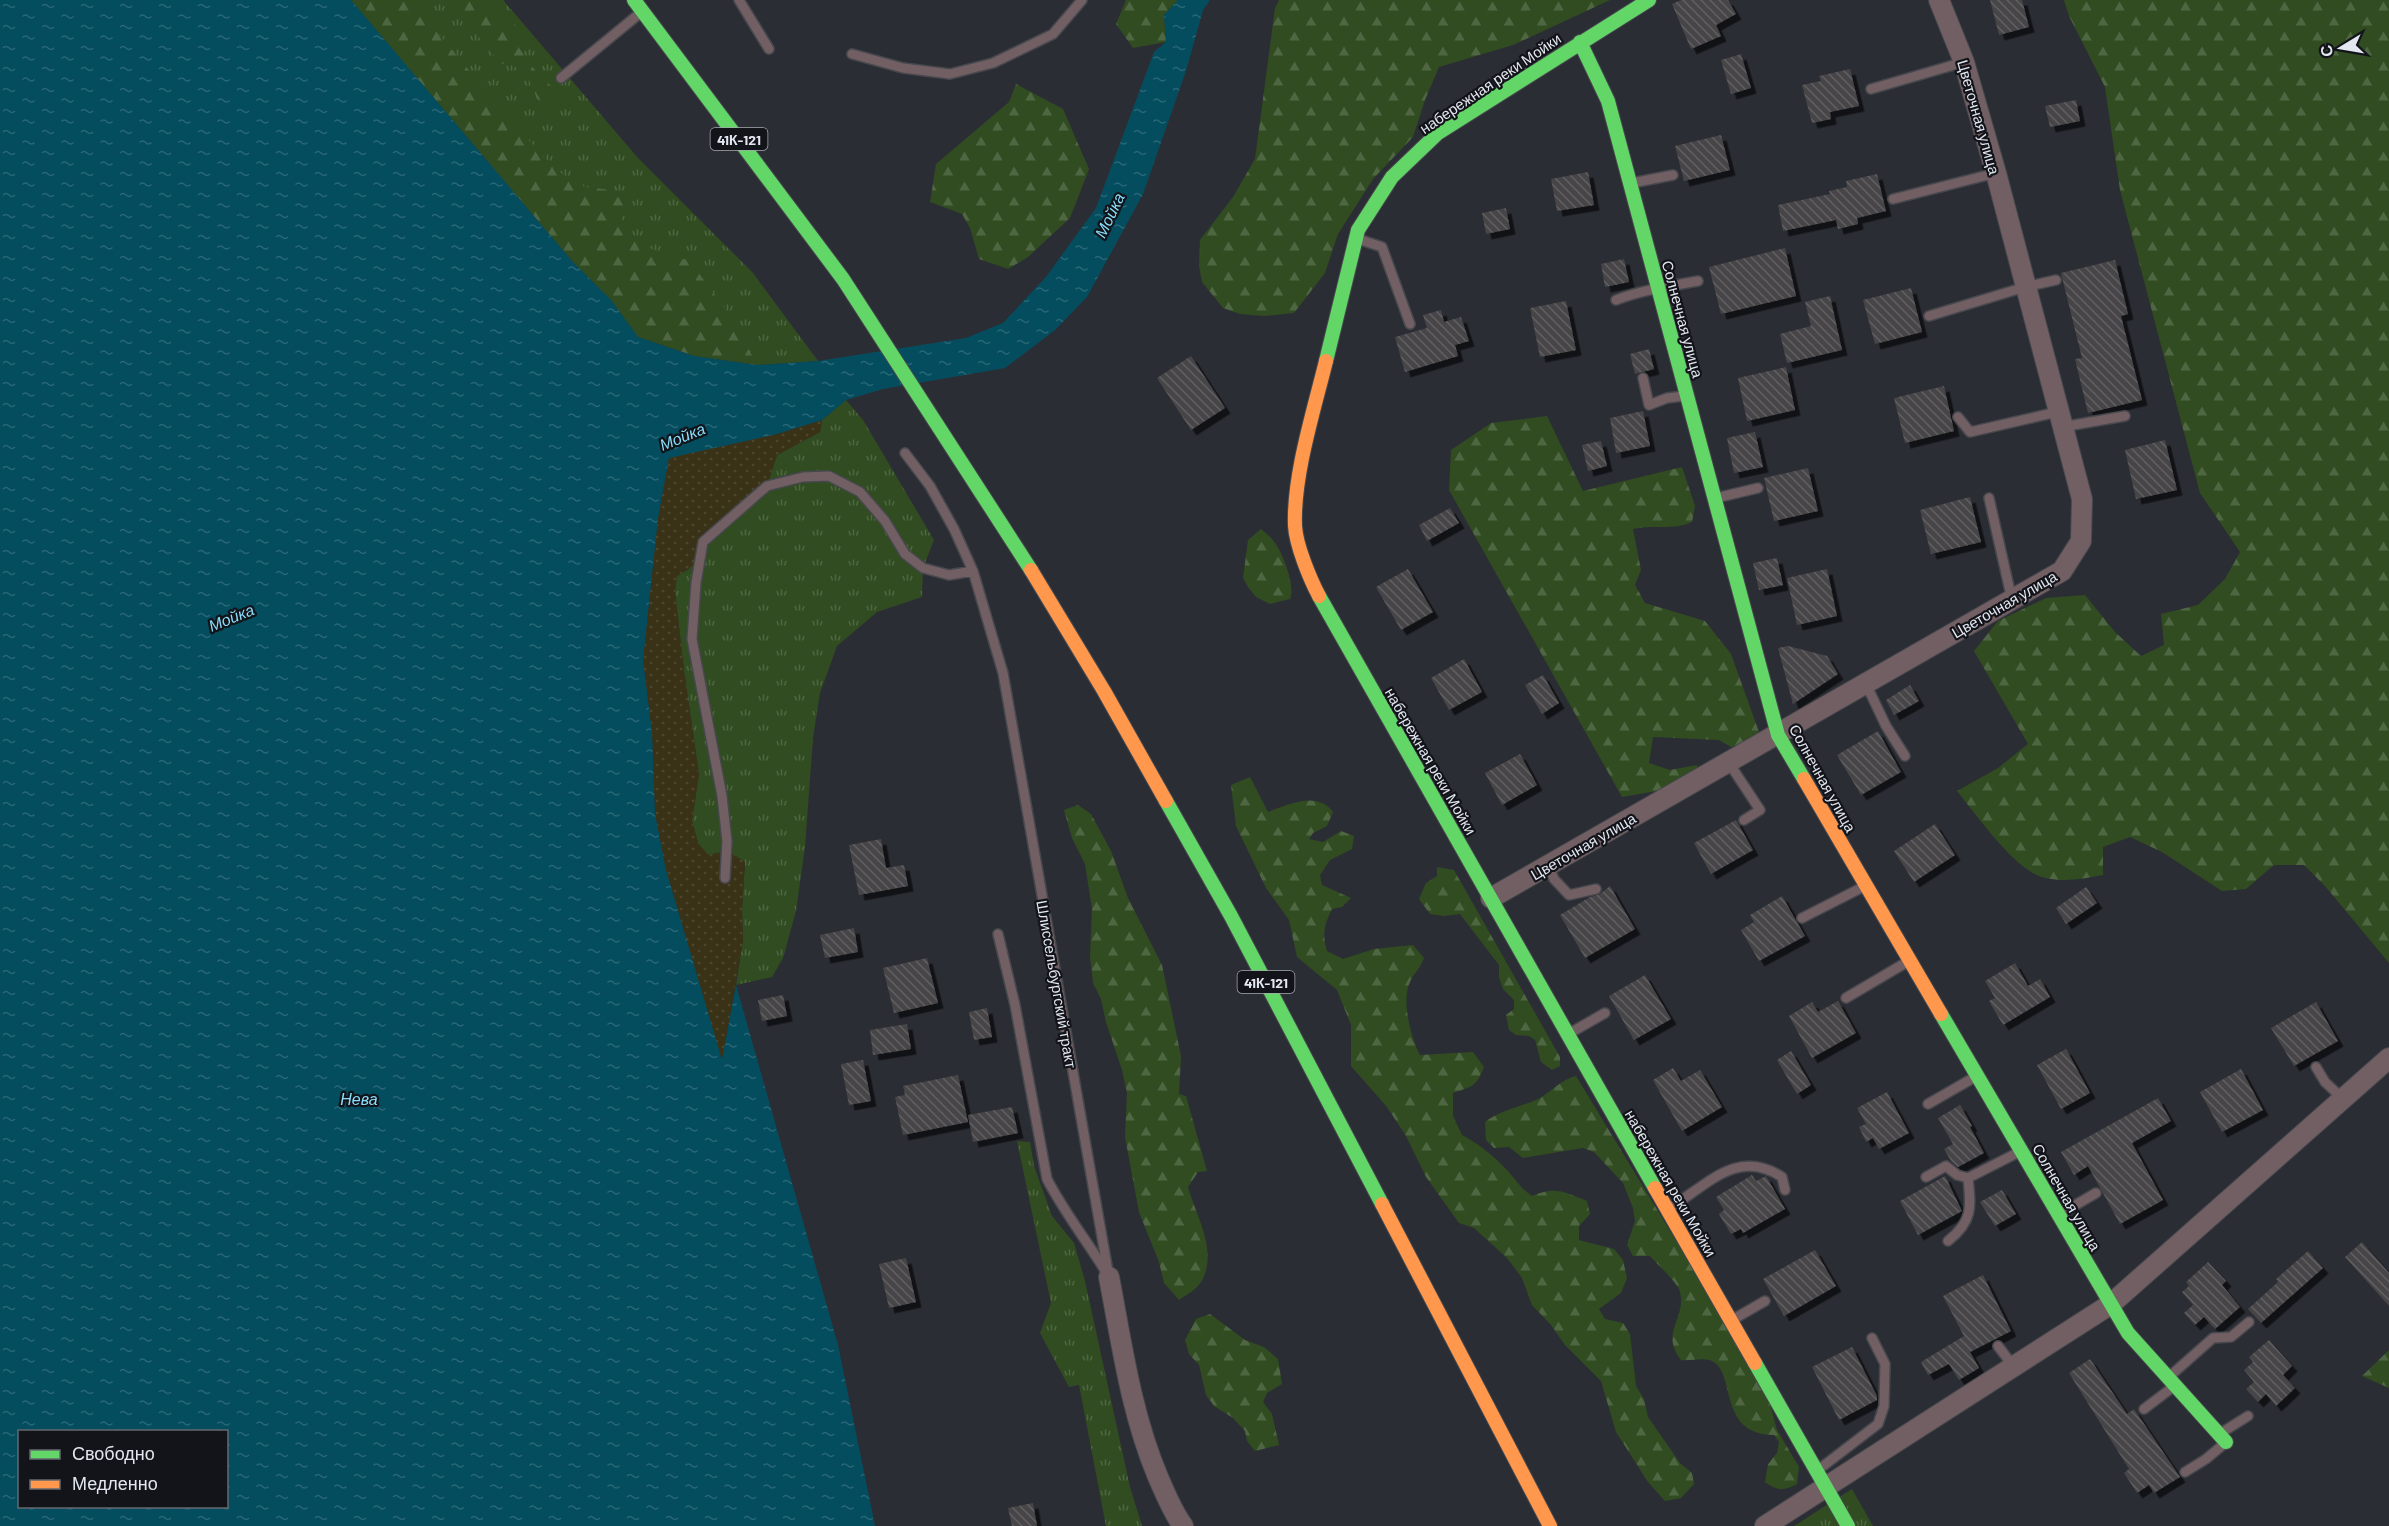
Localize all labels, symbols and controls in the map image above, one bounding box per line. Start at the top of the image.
north arrow [2311,18,2371,78]
street label: набережная реки Мойки [1416,29,1564,137]
text: С [2315,43,2336,58]
street label: Цветочная улица [1954,58,2004,177]
road number: 41К-121 [710,128,768,150]
water label: Мойка [1090,189,1128,241]
street label: Солнечная улица [1659,258,1707,380]
water label: Мойка [656,418,708,454]
street label: Цветочная улица [1948,566,2060,641]
water label: Мойка [205,599,257,635]
street label: набережная реки Мойки [1382,684,1480,838]
street label: Солнечная улица [1786,721,1860,836]
street label: Цветочная улица [1527,808,1639,883]
street label: Шлиссельбургский тракт [1033,899,1081,1070]
road number: 41К-121 [1238,971,1294,993]
water label: Нева [340,1089,378,1108]
street label: набережная реки Мойки [1622,1106,1720,1260]
street label: Солнечная улица [2029,1140,2105,1254]
legend [18,1430,228,1508]
text: Свободно [72,1442,155,1464]
text: Медленно [72,1472,158,1494]

